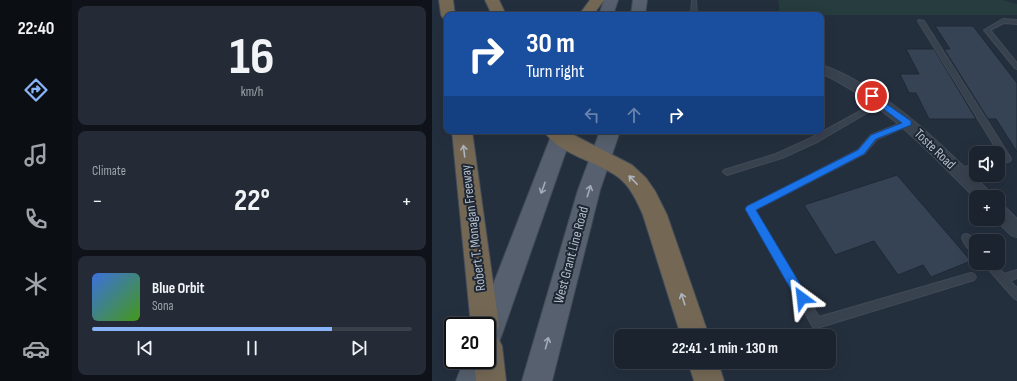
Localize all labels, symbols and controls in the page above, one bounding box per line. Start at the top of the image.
text: 22:40 [18,18,54,39]
text: 16 [230,26,274,89]
text: 30 m [526,27,575,60]
icon: right [460,28,512,80]
text: Turn right [526,61,584,82]
icon: directions [22,76,50,104]
pin [855,79,889,113]
text: km/h [241,84,263,100]
icon: arrive [861,85,883,107]
icon: left [581,104,603,126]
icon: ahead [623,104,645,126]
icon: right [665,104,687,126]
street label: Toste Road [911,125,959,173]
icon: music [22,141,50,169]
one-way arrow [460,145,468,158]
map controls [969,146,1005,270]
button: sound [969,146,1005,182]
text: Climate [92,163,126,179]
street label: Robert T. Monagan Freeway [457,163,489,292]
one-way arrow [629,175,638,185]
one-way arrow [538,181,546,193]
text: 22° [234,183,270,219]
one-way arrow [586,185,593,198]
text: − [92,188,103,215]
text: + [401,188,412,215]
button: + [969,190,1005,226]
street label: West Grant Line Road [550,204,592,305]
icon: phone [22,205,50,233]
button: − [969,234,1005,270]
icon: climate [22,270,50,298]
position arrow [781,277,823,319]
text: Blue Orbit [152,279,204,298]
one-way arrow [679,293,686,306]
text: Sona [152,298,174,314]
speed limit sign: 20 [444,317,496,369]
icon: car [22,335,50,363]
icon: previous [134,337,156,359]
icon: pause [241,337,263,359]
icon: next [348,337,370,359]
one-way arrow [544,337,551,350]
text: 22:41 · 1 min · 130 m [672,339,778,358]

